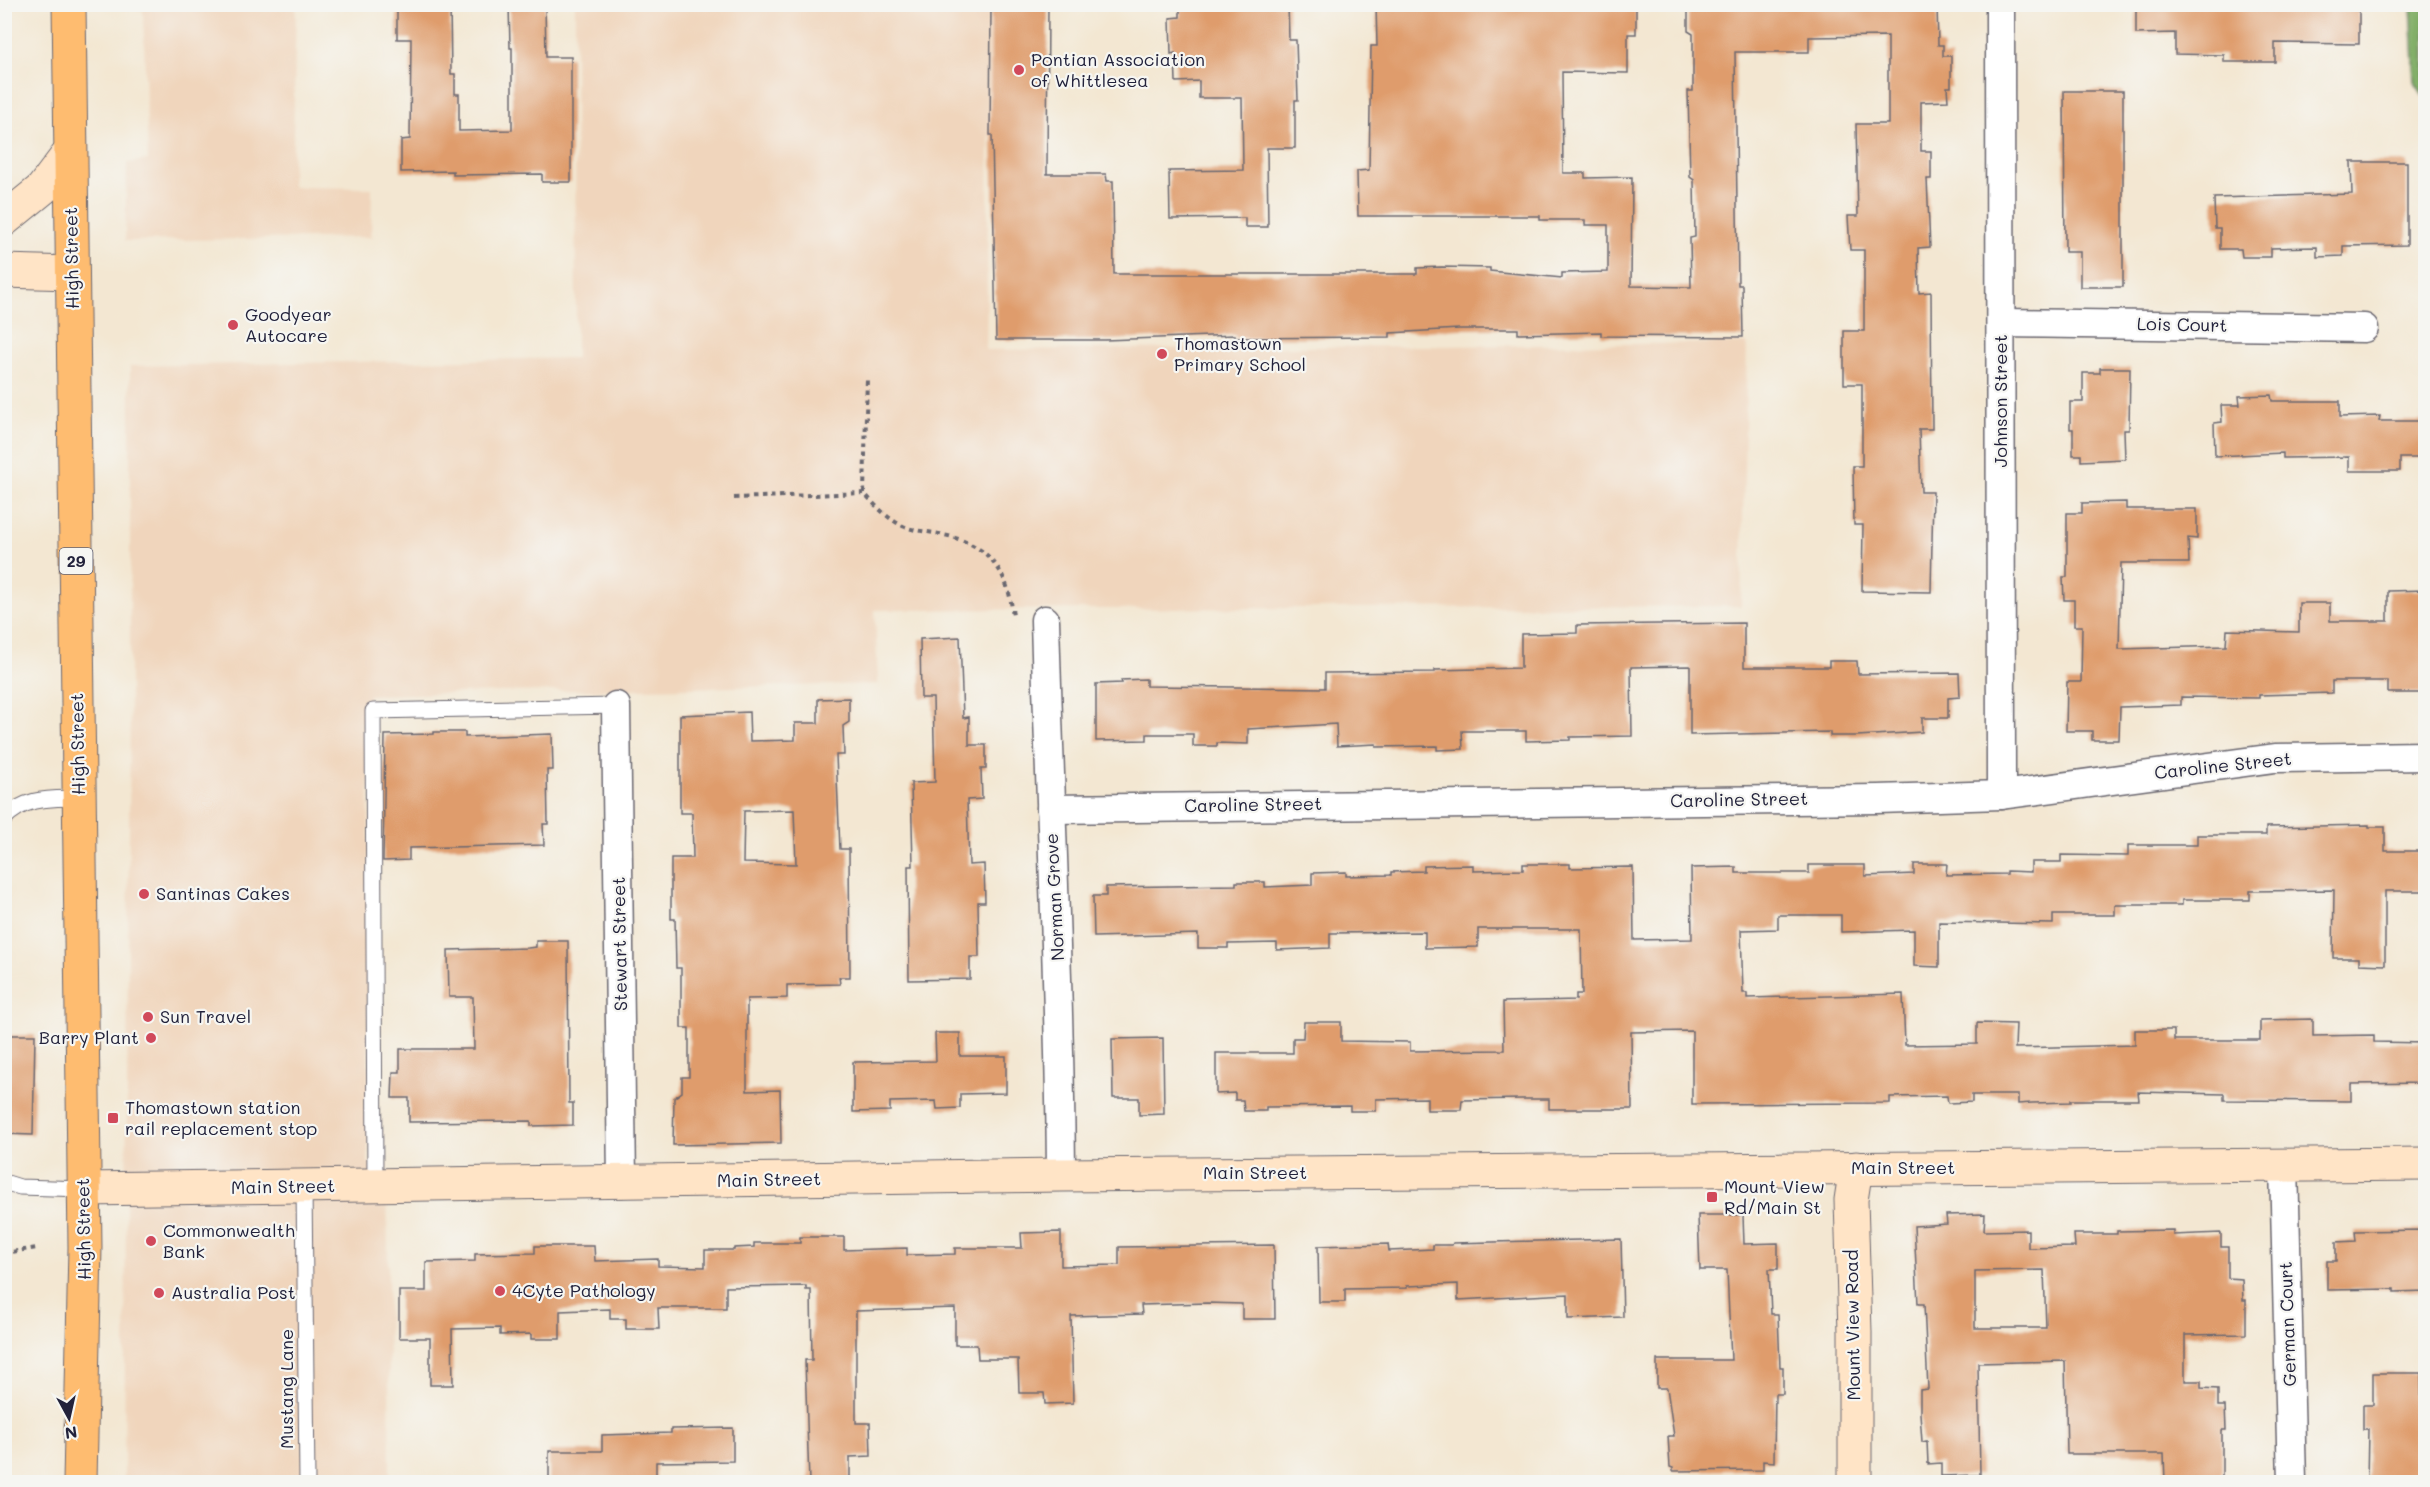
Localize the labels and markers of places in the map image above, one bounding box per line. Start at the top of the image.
place label: Pontian Association of Whittlesea [1031,47,1205,92]
marker: Pontian Association of Whittlesea [1012,63,1026,77]
place label: Goodyear Autocare [245,302,332,347]
marker: Goodyear Autocare [226,318,240,332]
place label: Thomastown Primary School [1174,331,1306,376]
marker: Thomastown Primary School [1155,347,1169,361]
place label: Santinas Cakes [156,881,290,905]
marker: Santinas Cakes [137,887,151,901]
place label: Sun Travel [160,1004,251,1028]
marker: Sun Travel [141,1010,155,1024]
place label: Barry Plant [39,1025,139,1049]
marker: Barry Plant [144,1031,158,1045]
place label: Thomastown station rail replacement stop [125,1095,317,1140]
marker: Thomastown station rail replacement stop [106,1111,120,1125]
place label: Mount View Rd/Main St [1724,1174,1825,1219]
marker: Mount View Rd/Main St [1705,1190,1719,1204]
place label: Commonwealth Bank [163,1218,295,1263]
marker: Commonwealth Bank [144,1234,158,1248]
place label: 4Cyte Pathology [512,1278,656,1302]
place label: Australia Post [171,1280,296,1304]
marker: 4Cyte Pathology [493,1284,507,1298]
marker: Australia Post [152,1286,166,1300]

